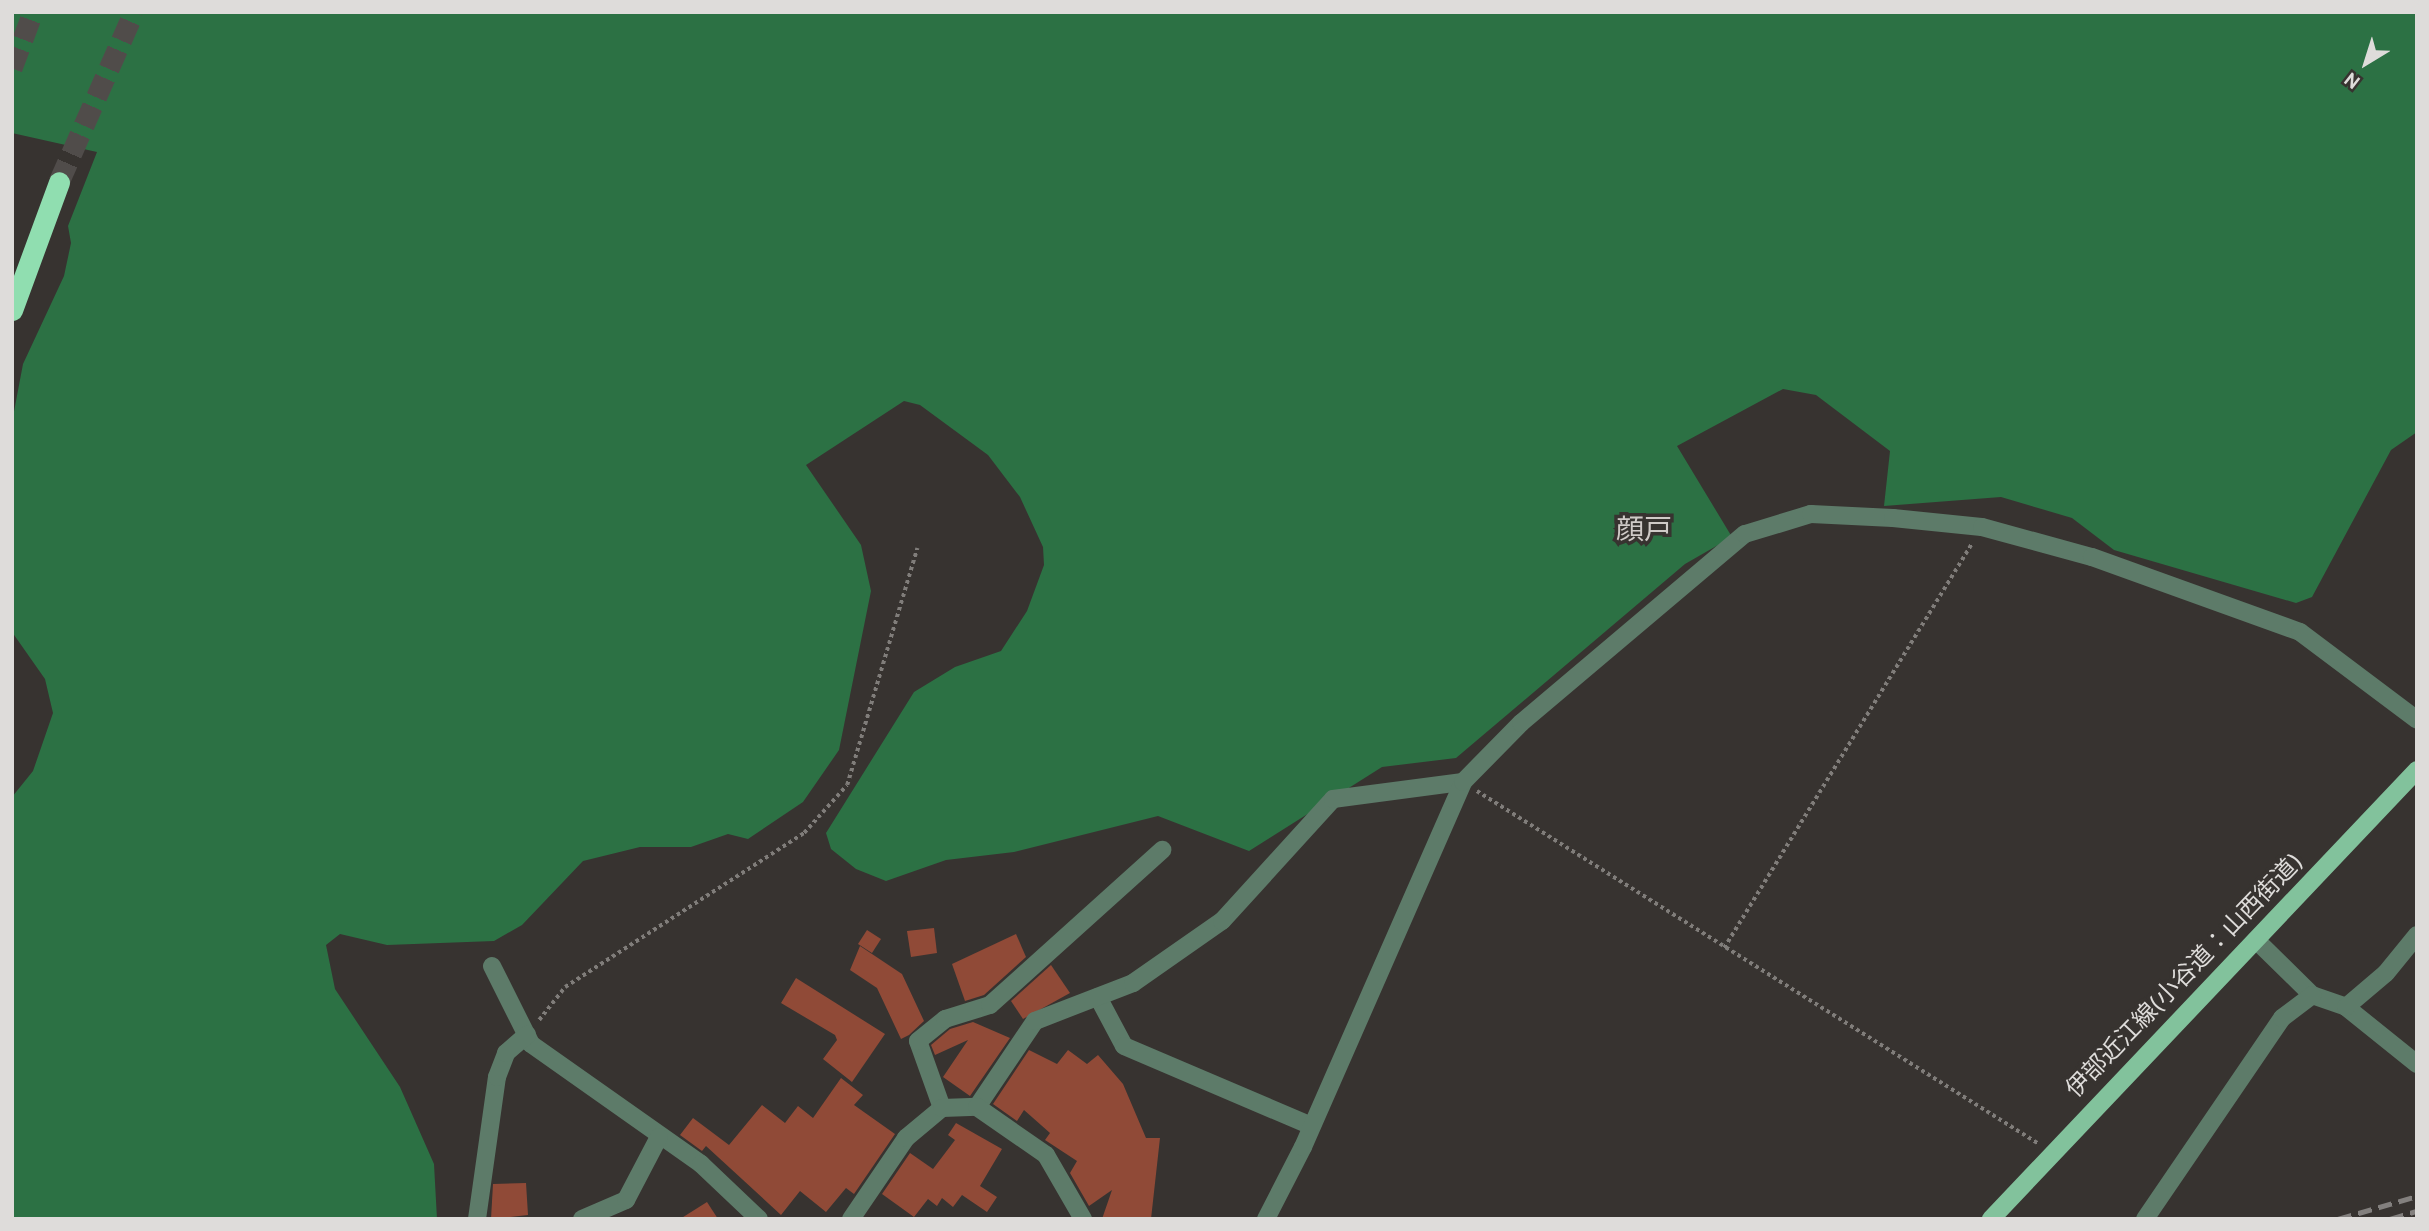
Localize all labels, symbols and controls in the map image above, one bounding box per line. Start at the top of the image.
north arrow [2331,28,2401,98]
text: N [2340,66,2366,93]
district label: 顔戸 [1616,515,1672,549]
street label: 伊部近江線(小谷道：山西街道) [2062,849,2310,1105]

